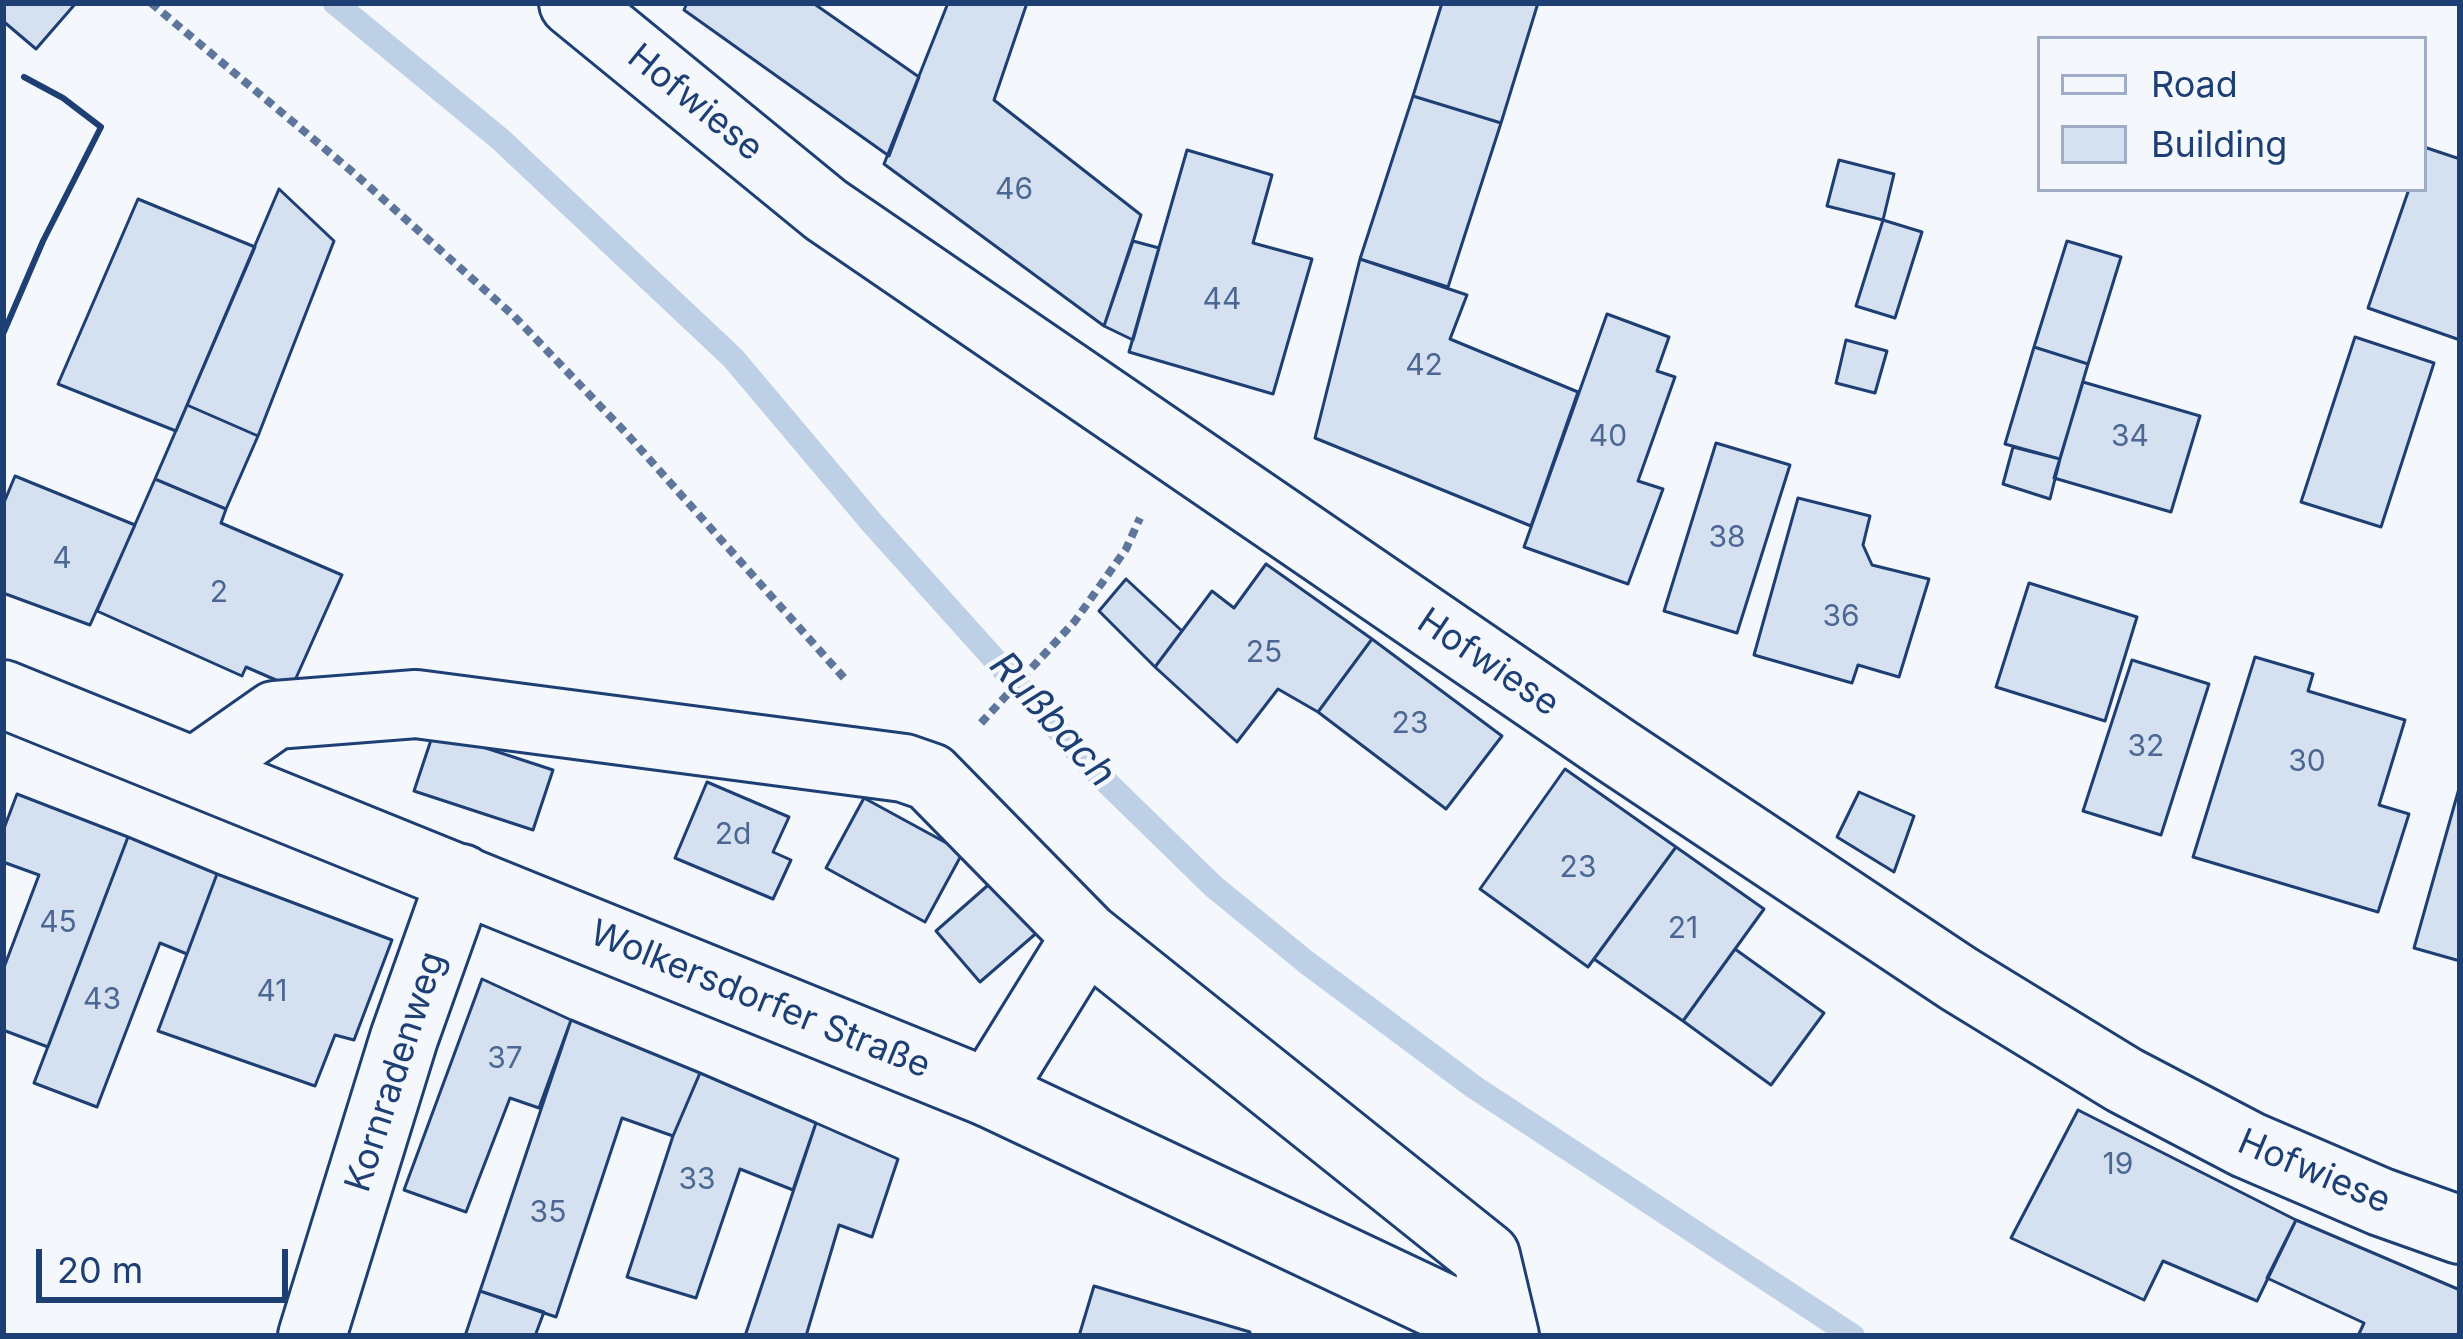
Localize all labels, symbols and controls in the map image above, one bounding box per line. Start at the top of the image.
street label: Hofwiese [619,35,771,171]
legend [2037,36,2427,192]
text: Road [2151,62,2238,106]
text: Building [2151,122,2287,166]
house number: 46 [995,172,1033,208]
house number: 44 [1203,282,1241,318]
house number: 42 [1405,348,1443,384]
house number: 40 [1589,419,1627,455]
house number: 34 [2111,419,2149,455]
house number: 38 [1708,520,1746,556]
house number: 4 [52,541,72,577]
house number: 2 [210,575,228,611]
house number: 36 [1822,599,1860,635]
street label: Hofwiese [1409,600,1567,726]
house number: 25 [1246,635,1282,671]
water label: Rußbach [979,643,1125,797]
house number: 23 [1392,706,1428,742]
house number: 32 [2128,729,2164,765]
house number: 30 [2288,744,2326,780]
house number: 2d [715,817,751,853]
house number: 23 [1560,850,1596,886]
house number: 45 [39,905,77,941]
house number: 21 [1668,911,1698,947]
street label: Wolkersdorfer Straße [584,912,936,1088]
street label: Kornradenweg [337,947,455,1197]
house number: 41 [257,974,287,1010]
house number: 43 [83,982,121,1018]
house number: 37 [487,1041,523,1077]
street label: Hofwiese [2231,1121,2397,1223]
house number: 19 [2103,1147,2133,1183]
house number: 33 [678,1162,716,1198]
house number: 35 [530,1195,566,1231]
scale bar [42,1225,294,1299]
text: 20 m [57,1248,143,1292]

